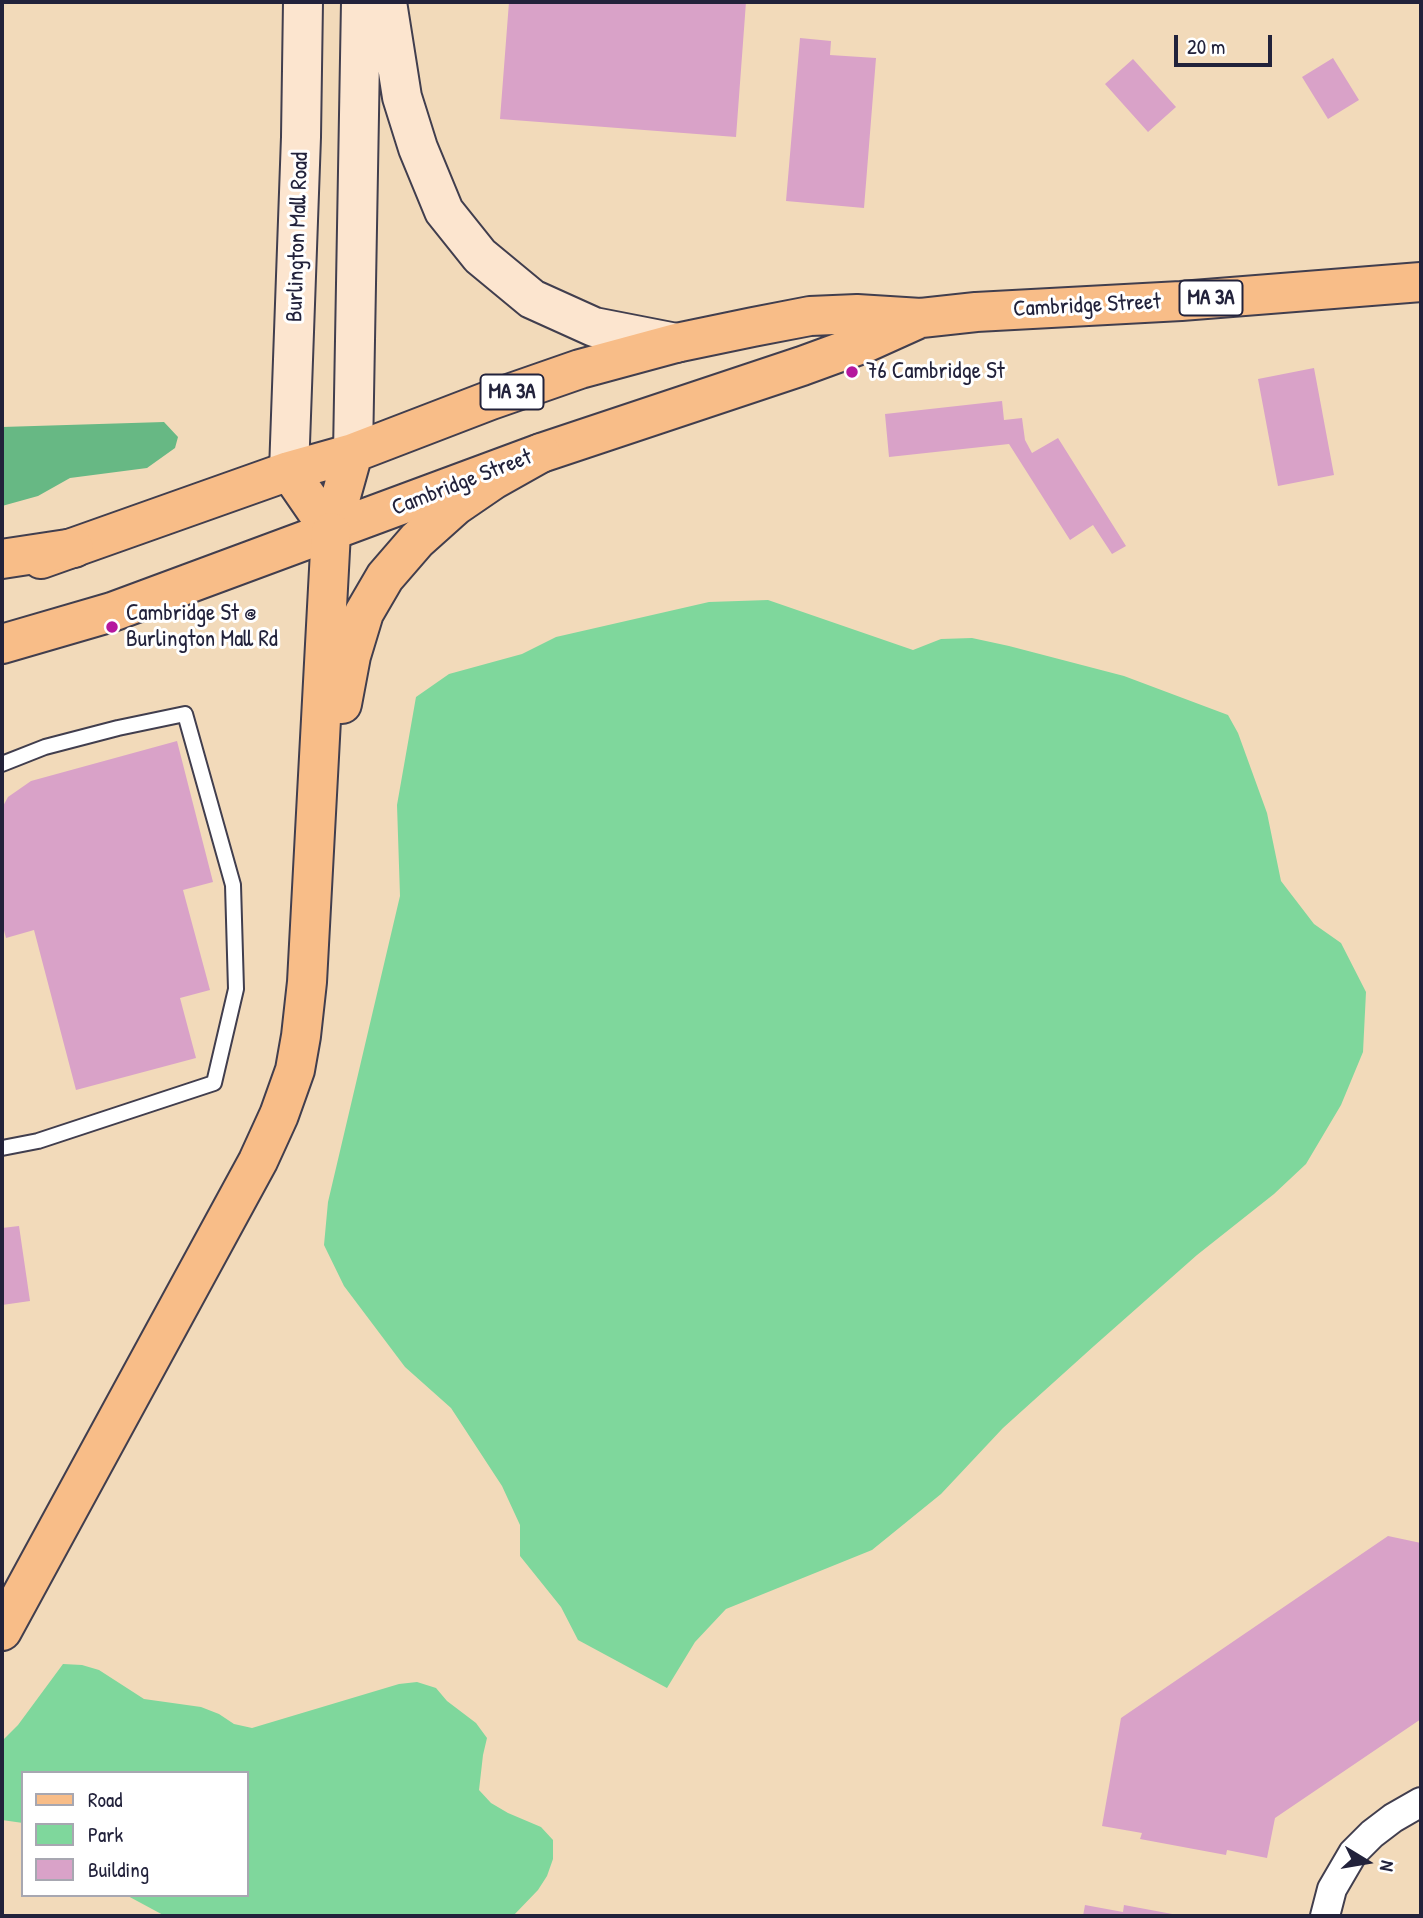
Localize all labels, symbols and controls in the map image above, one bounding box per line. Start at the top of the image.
scale bar [1178,21,1276,65]
text: 20 m [1187,32,1225,61]
street label: Burlington Mall Road [281,152,315,322]
road number: MA 3A [1180,280,1242,316]
street label: Cambridge Street [1012,288,1162,324]
place label: 76 Cambridge St [866,358,1005,386]
marker: 76 Cambridge St [844,364,860,380]
road number: MA 3A [480,374,544,410]
street label: Cambridge Street [388,444,536,522]
place label: Cambridge St @ Burlington Mall Rd [126,600,278,654]
marker: Cambridge St @ Burlington Mall Rd [104,619,120,635]
legend [21,1771,248,1897]
text: Road [88,1785,122,1814]
text: Park [88,1820,123,1849]
north arrow [1332,1827,1402,1897]
text: Building [88,1855,149,1884]
text: N [1374,1859,1401,1873]

